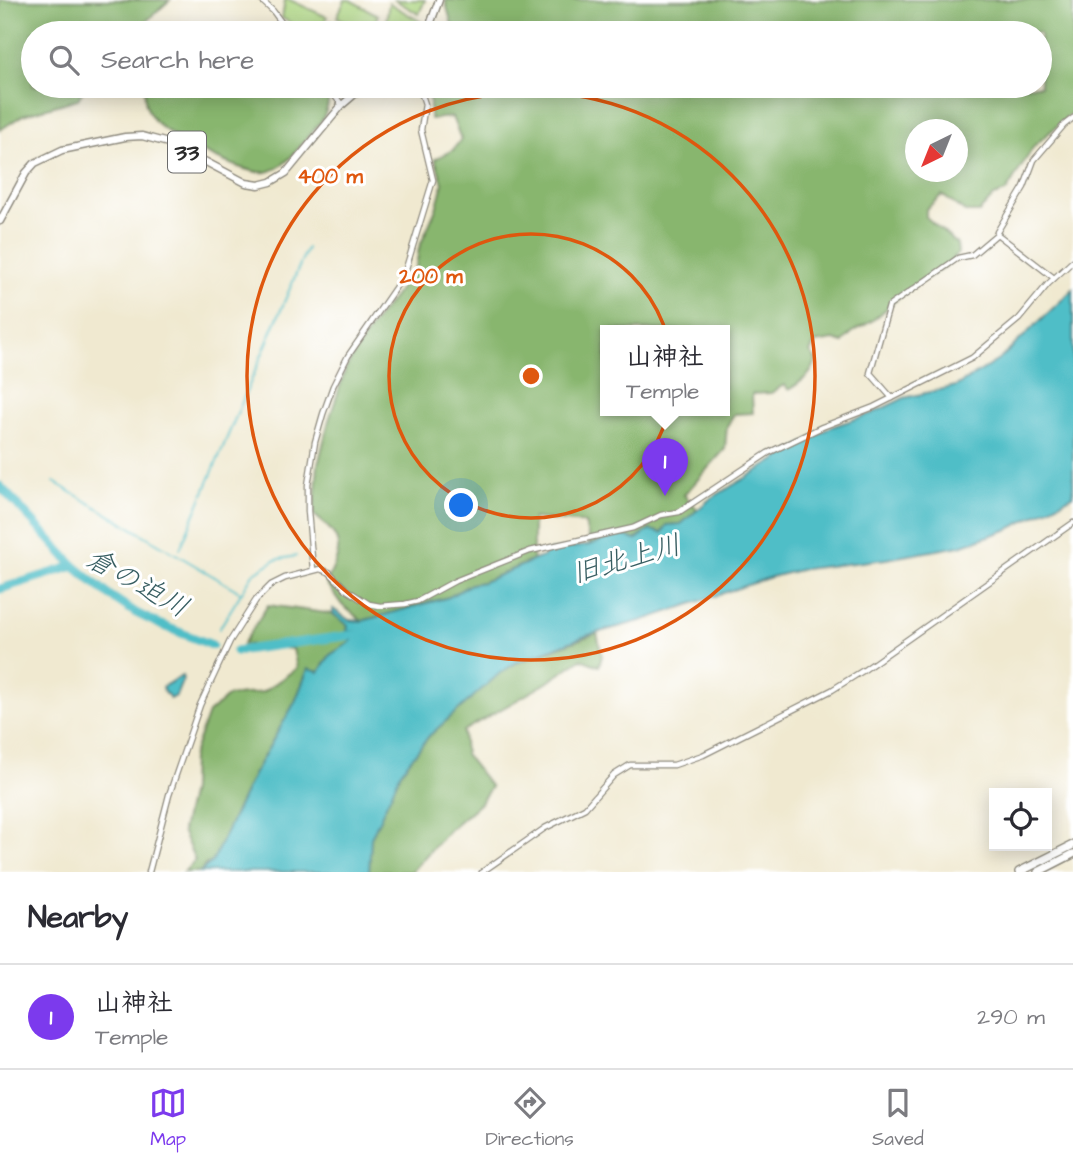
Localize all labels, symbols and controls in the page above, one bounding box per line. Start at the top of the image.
search box [21,21,1052,98]
icon: search [45,41,83,79]
text: Search here [101,42,254,78]
north arrow [905,119,968,182]
road number: 33 [168,132,206,172]
text: 400 m [297,162,363,191]
text: 200 m [398,262,463,291]
popup [600,325,730,416]
text: 山神社 [626,339,704,375]
centre of rings [519,364,543,388]
text: Temple [626,375,700,407]
pin: 1 [642,438,688,496]
your location [444,488,478,522]
water label: 旧北上川 [567,525,686,594]
water label: 倉の迫川 [79,539,196,628]
map controls [989,788,1052,851]
button: locate [989,788,1052,851]
text: Nearby [28,897,128,939]
text: 山神社 [95,985,173,1021]
text: 1 [50,1001,52,1033]
text: 290 m [977,1001,1045,1033]
text: Temple [95,1021,169,1053]
tab: Map [149,1084,187,1153]
tab: Directions [485,1084,574,1153]
tab: Saved [872,1084,924,1153]

